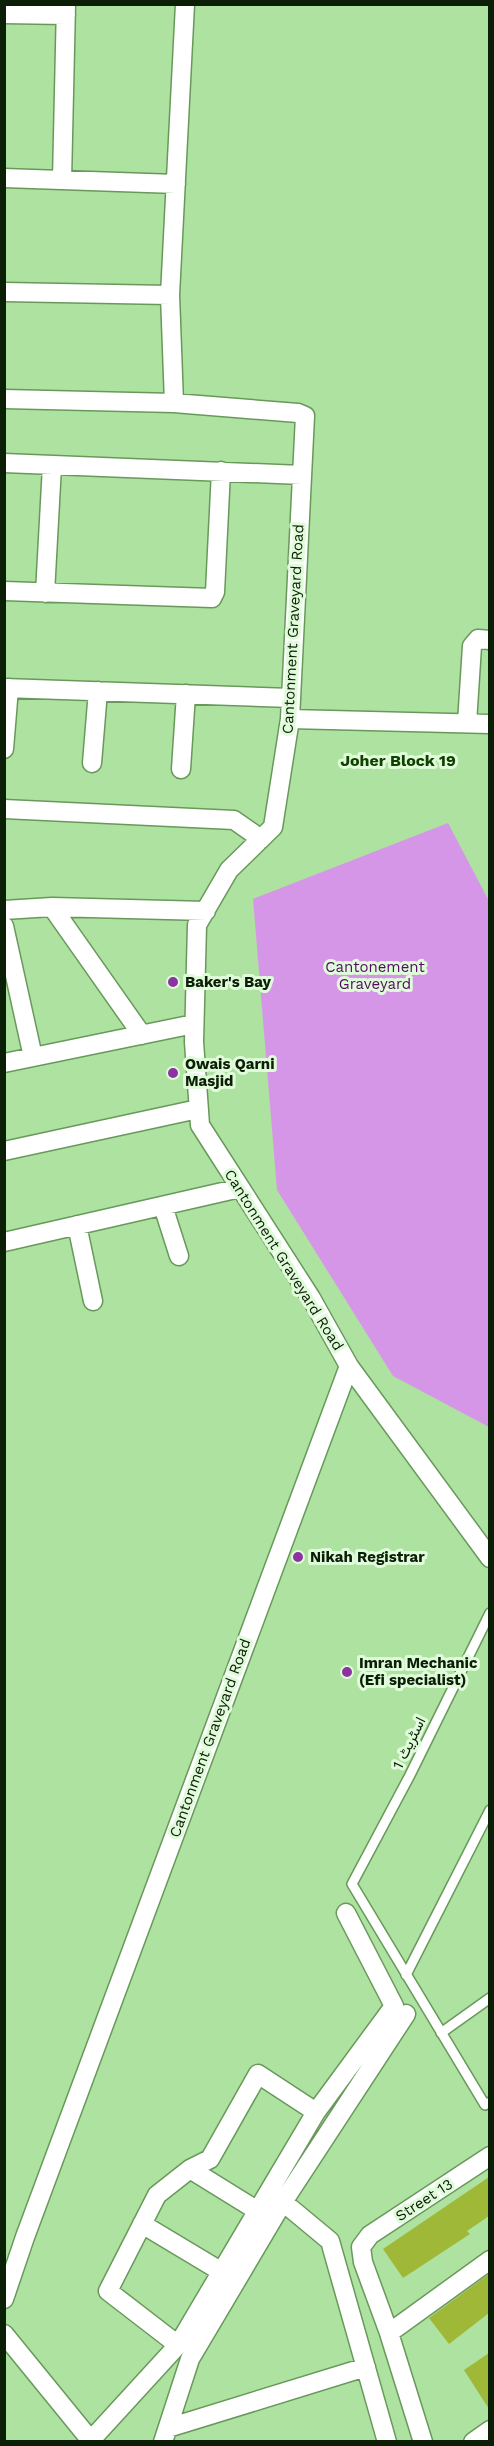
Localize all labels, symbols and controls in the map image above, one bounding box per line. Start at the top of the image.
street label: Cantonment Graveyard Road [279,524,307,734]
district label: Joher Block 19 [340,751,456,770]
park label: Cantonement Graveyard [325,958,426,993]
place label: Baker's Bay [185,973,271,991]
marker: Baker's Bay [166,975,180,989]
place label: Owais Qarni Masjid [185,1055,275,1090]
marker: Owais Qarni Masjid [166,1066,180,1080]
street label: Cantonment Graveyard Road [221,1166,347,1354]
place label: Nikah Registrar [310,1548,425,1566]
marker: Nikah Registrar [291,1550,305,1564]
street label: Cantonment Graveyard Road [166,1636,254,1840]
place label: Imran Mechanic (Efi specialist) [359,1654,478,1689]
marker: Imran Mechanic (Efi specialist) [340,1665,354,1679]
street label: اسٹریٹ 1 [389,1714,429,1772]
street label: Street 13 [392,2175,456,2225]

